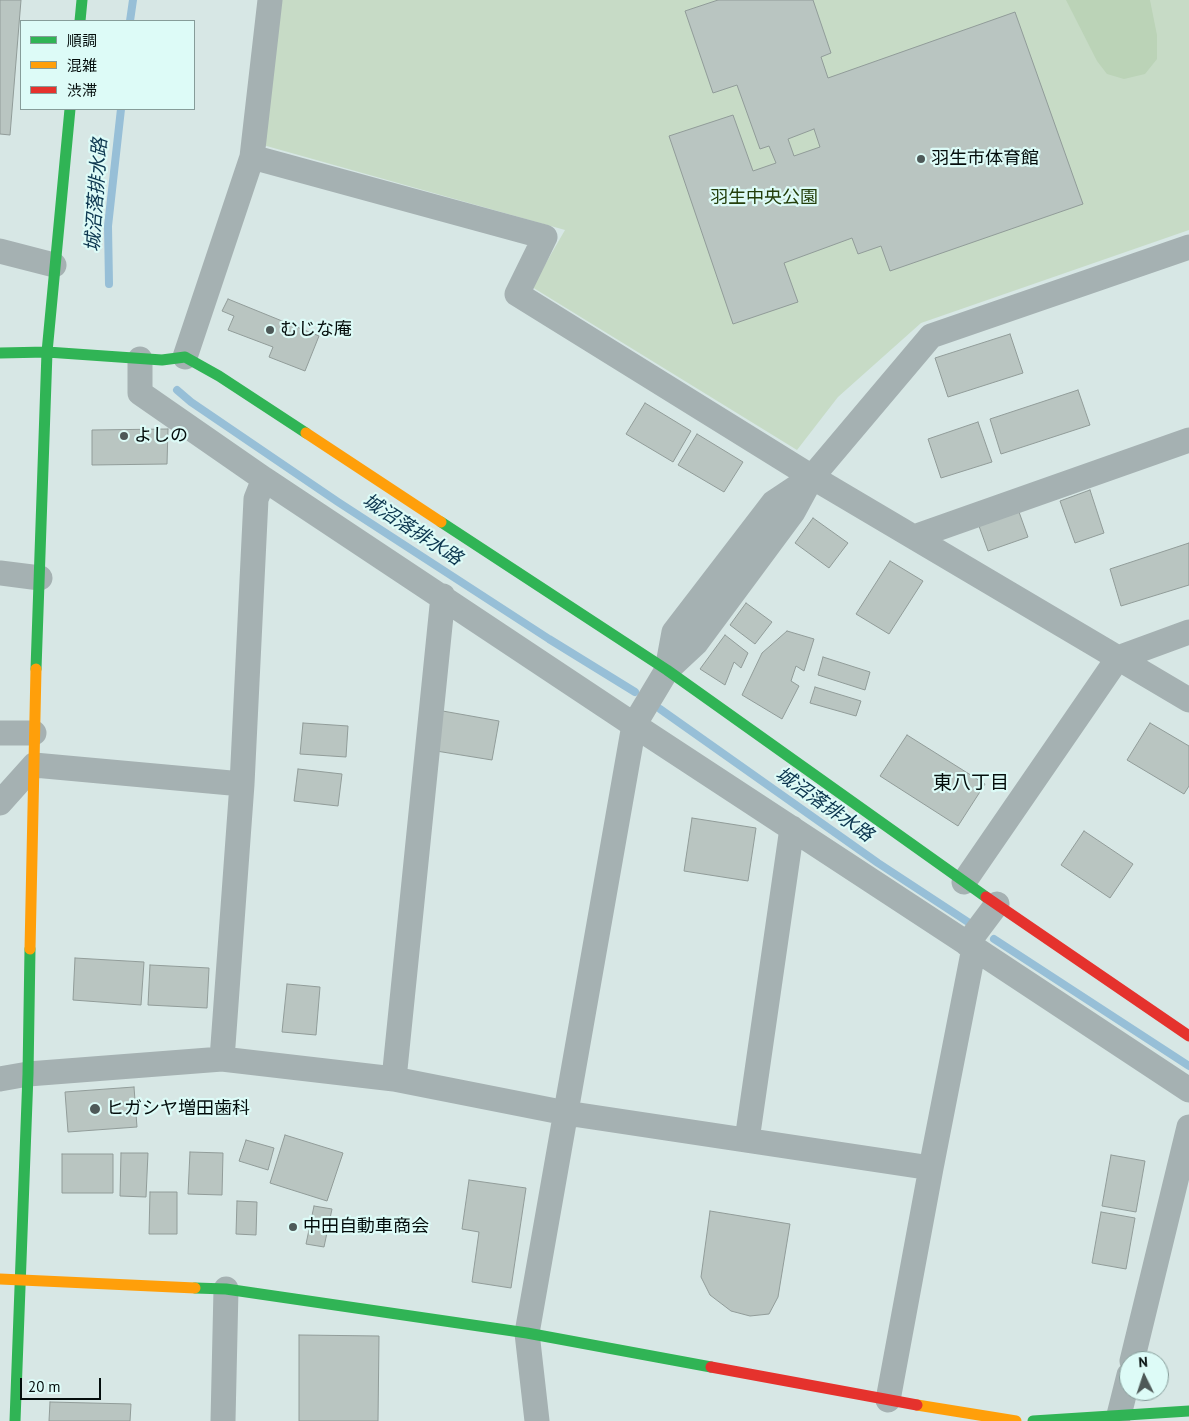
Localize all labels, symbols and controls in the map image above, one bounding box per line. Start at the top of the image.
legend [20,20,195,110]
text: 順調 [67,31,97,50]
text: 混雑 [67,56,97,75]
text: 渋滞 [67,81,97,100]
water label: 城沼落排水路 [82,137,112,253]
place label: 羽生市体育館 [931,148,1039,170]
marker: 羽生市体育館 [915,153,927,165]
park label: 羽生中央公園 [710,187,818,209]
place label: むじな庵 [280,319,352,341]
marker: むじな庵 [264,324,276,336]
place label: よしの [134,425,188,447]
marker: よしの [118,430,130,442]
water label: 城沼落排水路 [358,489,466,571]
water label: 城沼落排水路 [771,763,877,847]
district label: 東八丁目 [933,773,1009,795]
place label: ヒガシヤ増田歯科 [106,1098,250,1120]
marker: ヒガシヤ増田歯科 [88,1102,102,1116]
place label: 中田自動車商会 [303,1216,429,1238]
marker: 中田自動車商会 [287,1221,299,1233]
north arrow [1119,1351,1169,1401]
text: N [1138,1353,1148,1371]
scale bar [22,1368,104,1400]
text: 20 m [28,1377,61,1396]

